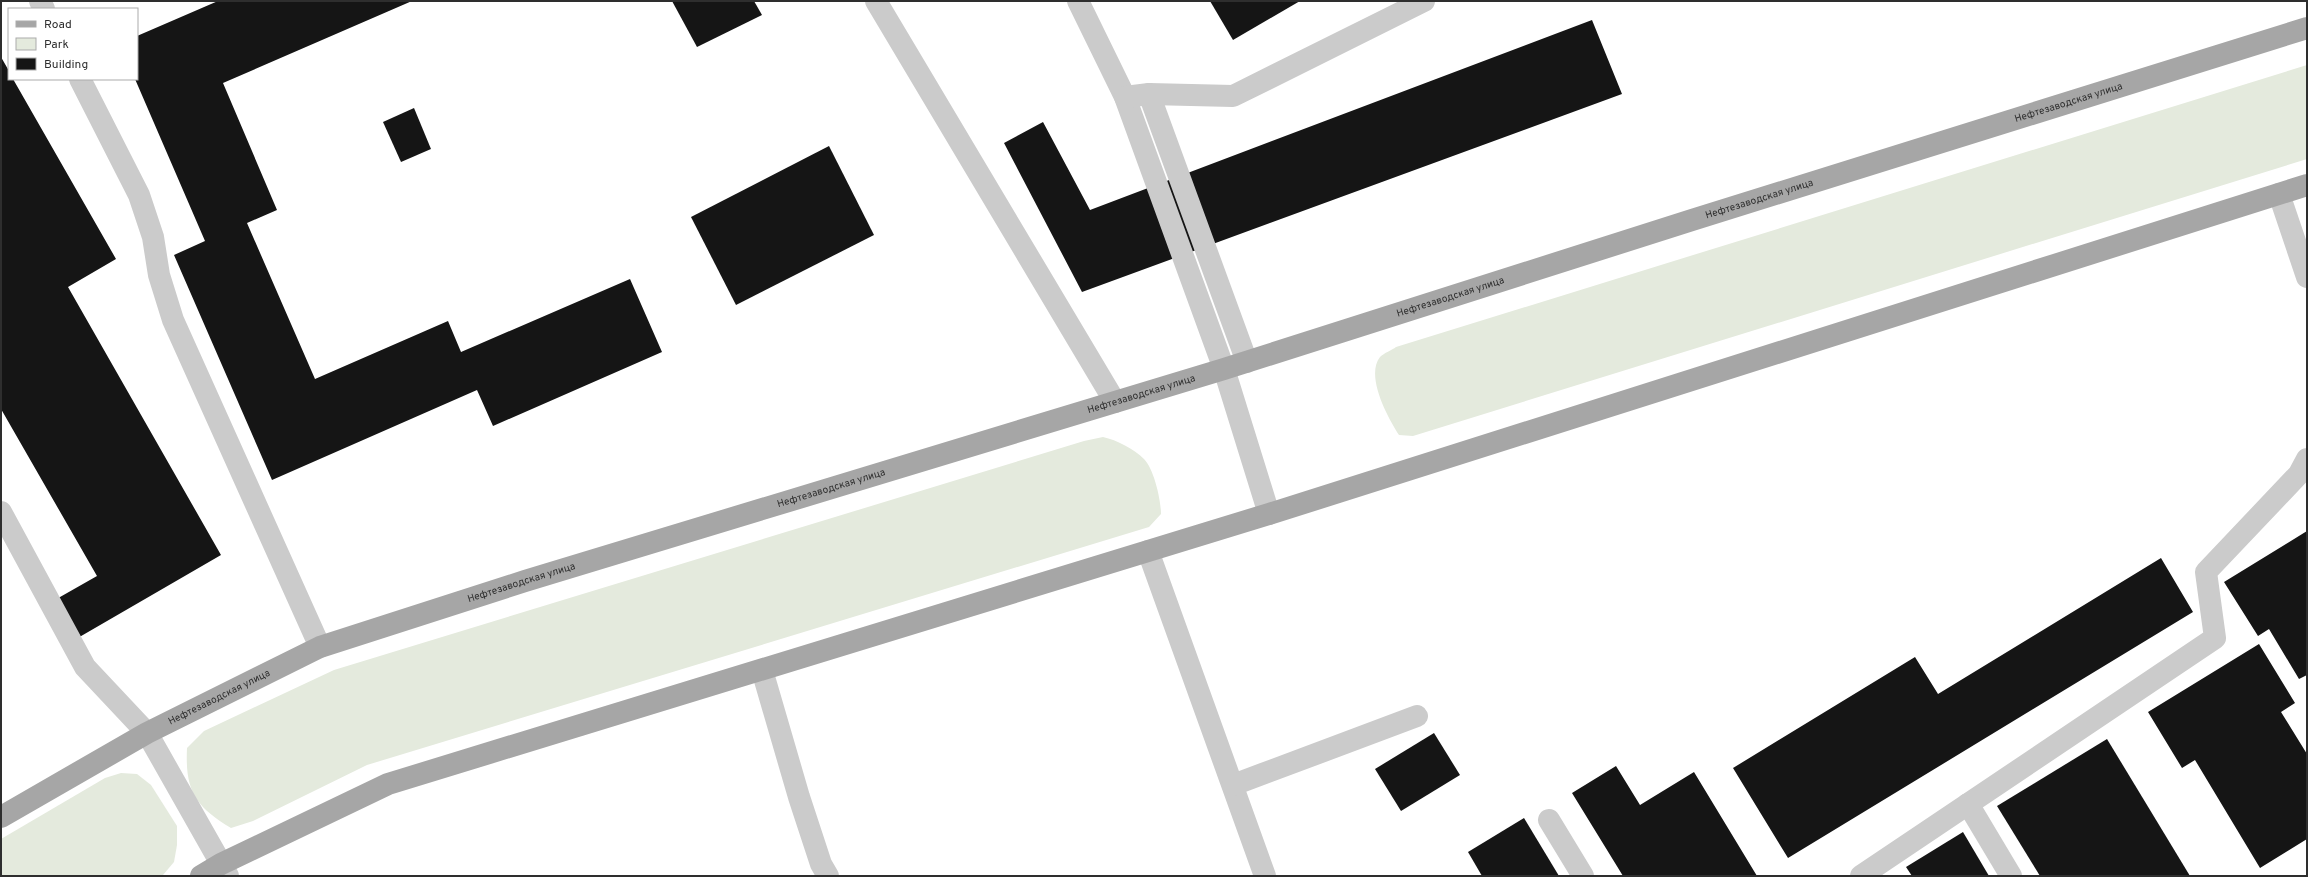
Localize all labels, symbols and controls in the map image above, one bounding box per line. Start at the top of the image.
legend [8,8,138,80]
text: Road [44,17,72,33]
text: Park [44,37,69,53]
text: Building [44,57,88,73]
street label: Нефтезаводская улица [2013,80,2124,125]
street label: Нефтезаводская улица [1704,176,1815,222]
street label: Нефтезаводская улица [1395,274,1506,320]
street label: Нефтезаводская улица [1086,372,1197,417]
street label: Нефтезаводская улица [776,466,887,511]
street label: Нефтезаводская улица [466,560,577,606]
street label: Нефтезаводская улица [166,666,272,728]

